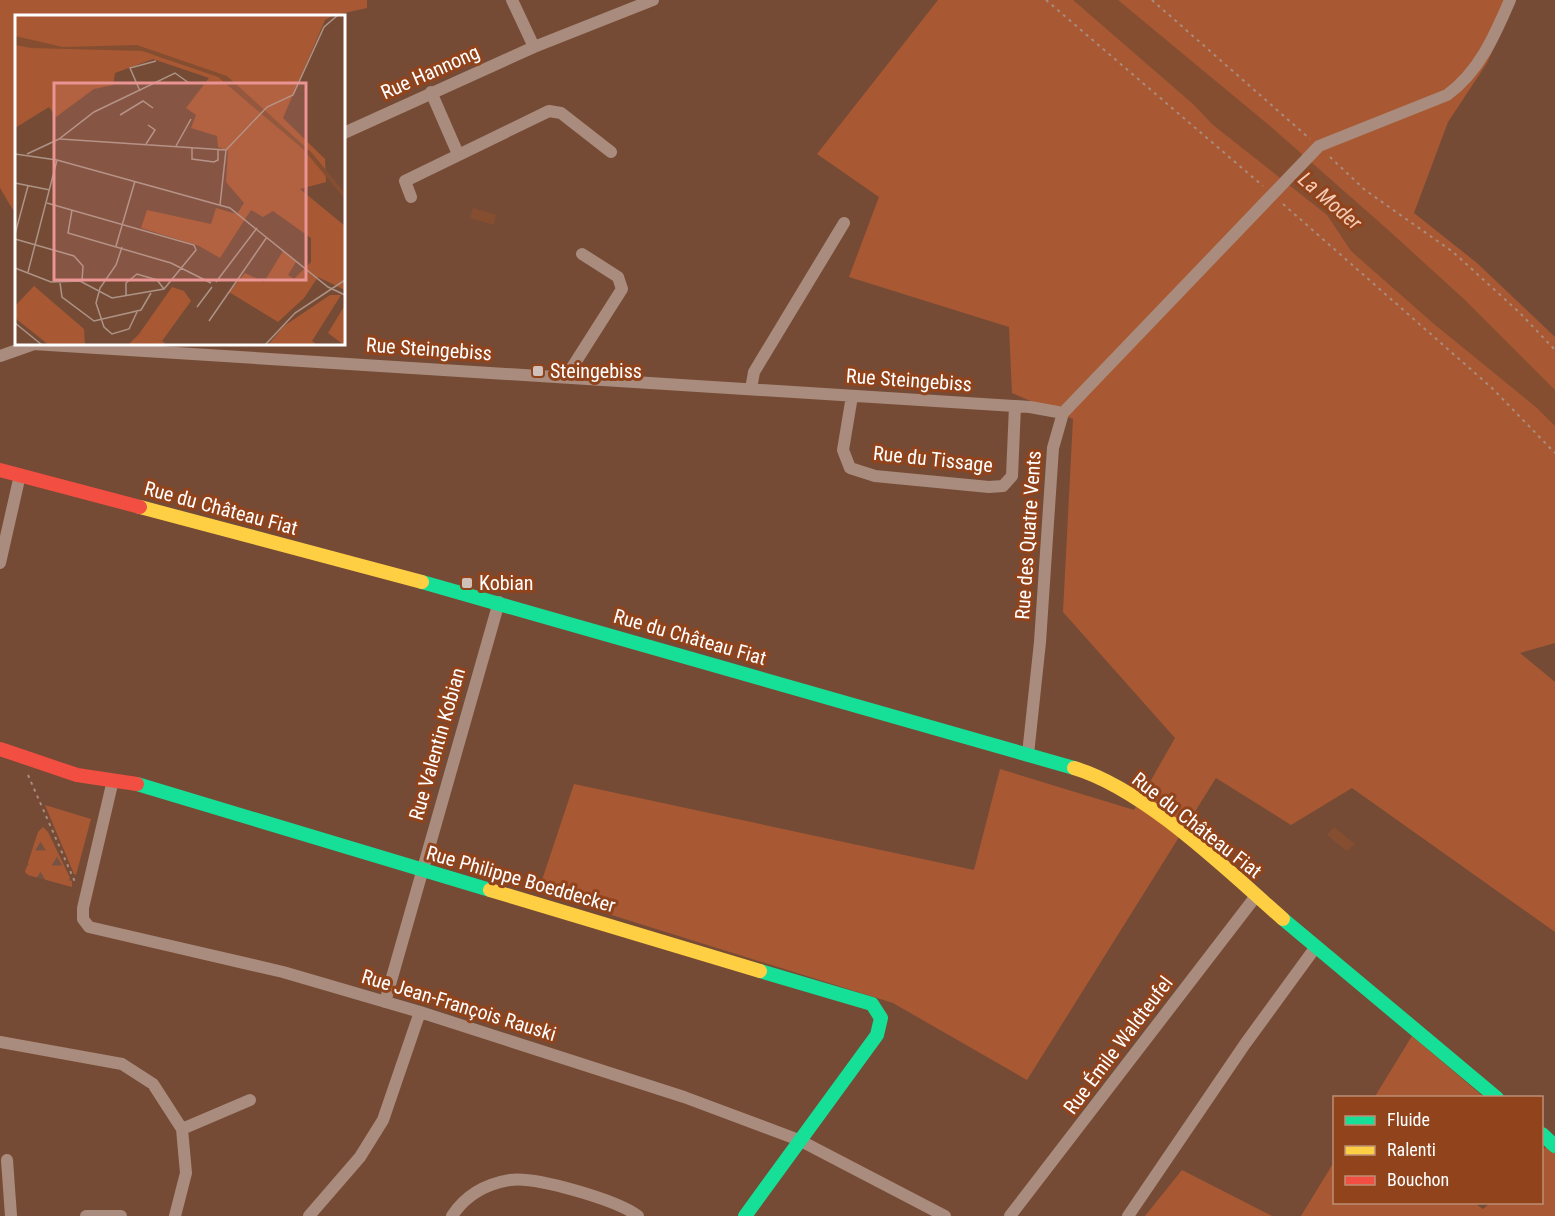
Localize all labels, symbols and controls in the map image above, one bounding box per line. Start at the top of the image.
inset map [15,15,345,345]
street label: Rue Hannong [377,40,483,104]
water label: La Moder [1294,167,1367,235]
street label: Rue Steingebiss [365,333,493,365]
place label: Steingebiss [550,359,642,383]
marker: Steingebiss [531,364,545,378]
street label: Rue Steingebiss [845,364,973,396]
street label: Rue du Tissage [872,441,994,477]
street label: Rue des Quatre Vents [1010,450,1046,620]
street label: Rue du Château Fiat [142,476,300,540]
place label: Kobian [479,571,533,595]
marker: Kobian [460,576,474,590]
street label: Rue du Château Fiat [611,604,769,670]
street label: Rue Valentin Kobian [404,665,470,823]
street label: Rue du Château Fiat [1127,767,1267,883]
street label: Rue Philippe Boeddecker [424,841,618,917]
street label: Rue Jean-François Rauski [359,964,559,1046]
street label: Rue Émile Waldteufel [1058,971,1178,1119]
legend [1333,1096,1543,1204]
text: Fluide [1387,1109,1430,1130]
text: Ralenti [1387,1139,1436,1160]
text: Bouchon [1387,1169,1449,1190]

